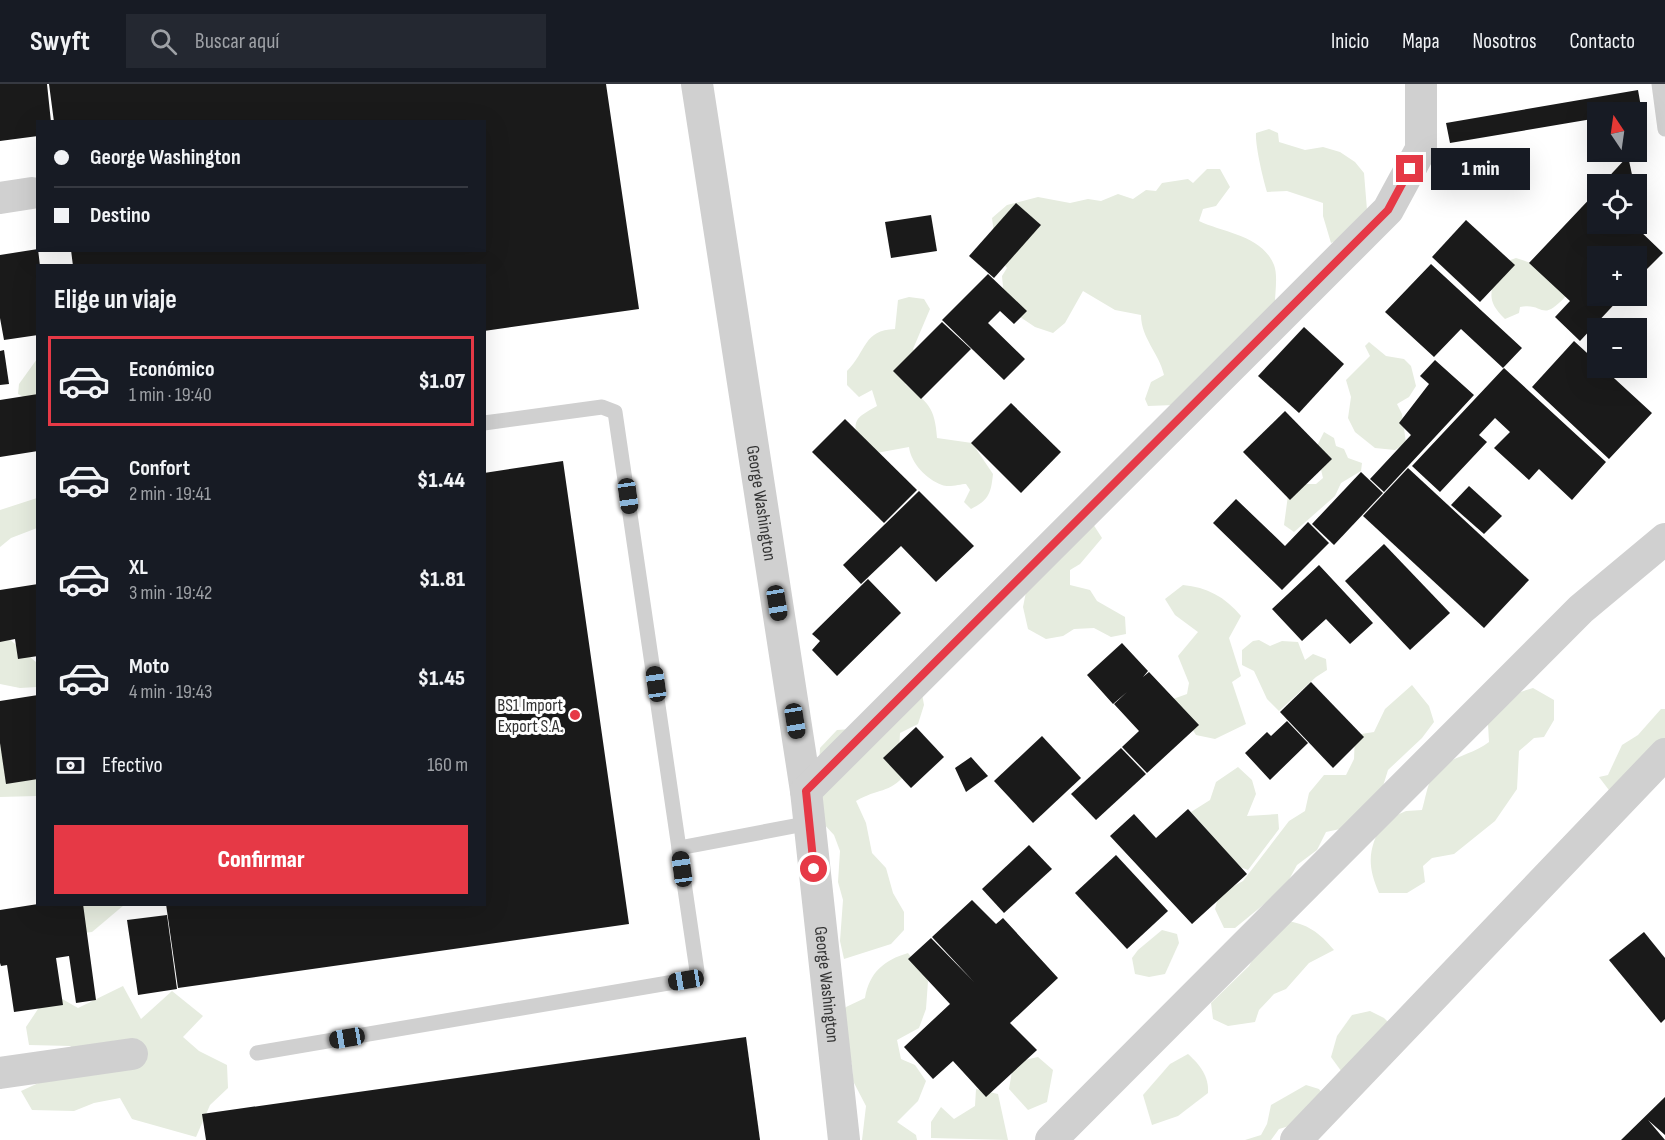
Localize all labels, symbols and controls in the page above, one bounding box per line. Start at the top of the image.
search box [126,14,546,68]
text: Swyft [30,25,90,58]
icon: search [147,25,180,58]
text: Buscar aquí [195,28,279,55]
text: Inicio [1331,29,1369,54]
text: Mapa [1402,29,1440,54]
text: Nosotros [1473,29,1537,54]
text: Contacto [1570,29,1635,54]
north arrow [1587,102,1647,162]
map controls [1587,102,1647,378]
text: George Washington [90,144,241,171]
callout: 1 min [1431,148,1530,190]
route end [1396,155,1423,182]
text: 1 min [1461,157,1500,181]
button: locate [1587,174,1647,234]
text: Destino [90,202,150,229]
button: + [1587,246,1647,306]
text: Elige un viaje [54,284,177,316]
button: − [1587,318,1647,378]
icon: car [57,354,111,408]
text: Económico [129,356,215,383]
text: $1.07 [418,368,465,395]
text: 1 min · 19:40 [129,383,212,407]
street label: George Washington [742,444,781,562]
icon: car [57,453,111,507]
text: Confort [129,455,190,482]
text: $1.44 [417,467,465,494]
car [617,477,639,515]
text: 2 min · 19:41 [129,482,211,506]
icon: car [57,552,111,606]
text: XL [129,554,148,581]
text: $1.81 [419,566,465,593]
text: 3 min · 19:42 [129,581,212,605]
car [765,584,789,622]
icon: car [57,651,111,705]
text: Moto [129,653,169,680]
text: $1.45 [418,665,465,692]
car [645,665,667,703]
text: 4 min · 19:43 [129,680,212,704]
place label: BS1 Import Export S.A. [497,695,564,737]
car [783,702,807,740]
marker: BS1 Import Export S.A. [568,708,582,722]
icon: cash [54,749,87,782]
text: Efectivo [102,752,163,779]
text: 160 m [427,753,468,777]
button: Confirmar [54,825,468,894]
car [671,850,693,888]
route start [800,855,827,882]
street label: George Washington [810,925,844,1044]
car [667,968,705,992]
car [328,1026,366,1050]

